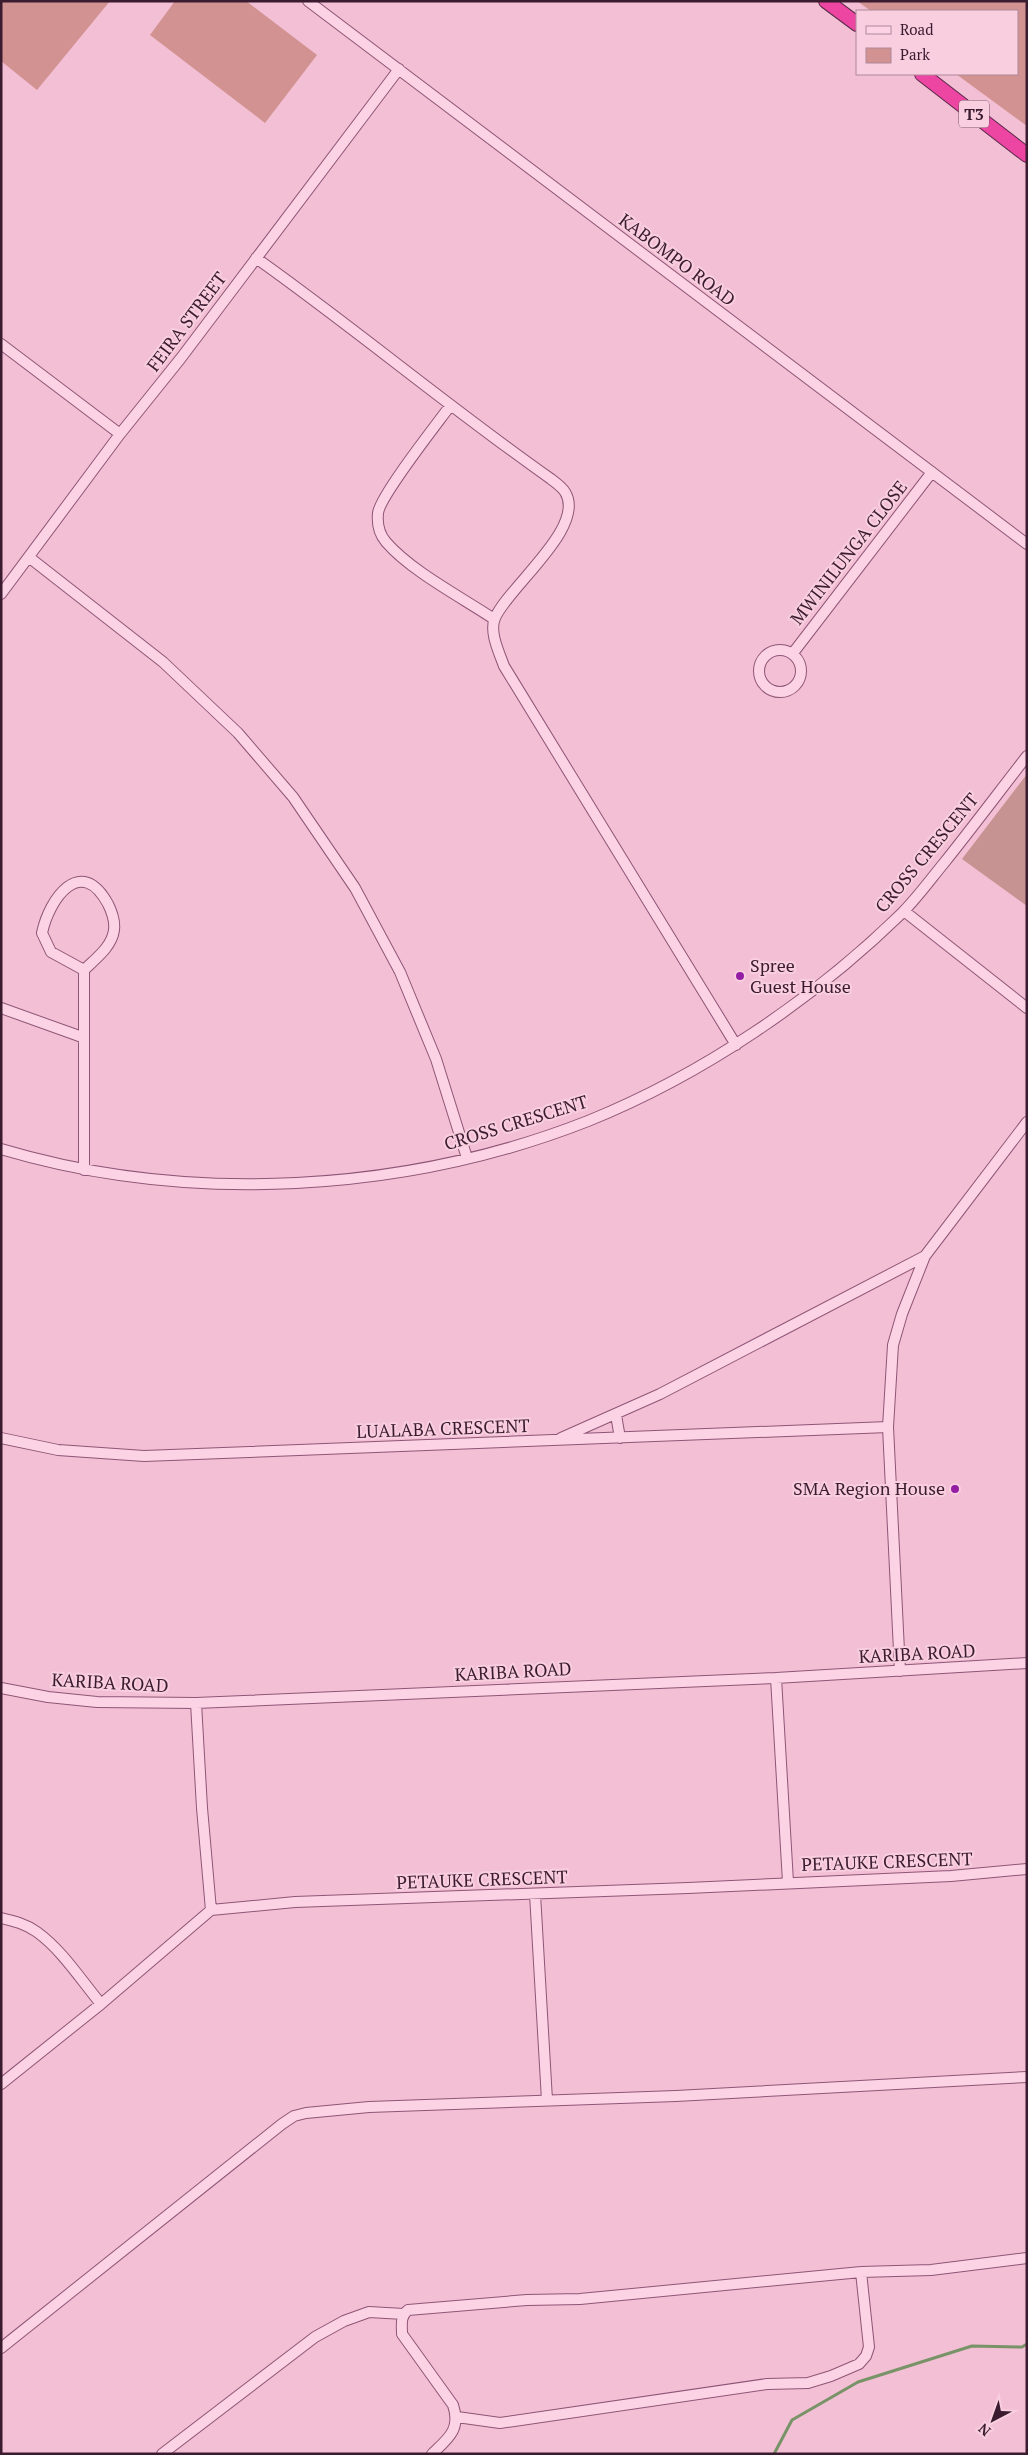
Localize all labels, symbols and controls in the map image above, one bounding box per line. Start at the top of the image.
legend [856,10,1018,75]
text: Road [900,19,933,39]
text: Park [900,44,930,64]
road number: T3 [959,100,989,128]
street label: KABOMPO ROAD [614,208,741,311]
street label: FEIRA STREET [141,267,232,376]
street label: MWINILUNGA CLOSE [784,475,912,629]
street label: CROSS CRESCENT [869,788,983,917]
place label: Spree Guest House [750,953,851,998]
marker: Spree Guest House [734,970,746,982]
street label: CROSS CRESCENT [441,1089,590,1155]
street label: LUALABA CRESCENT [356,1413,530,1443]
place label: SMA Region House [793,1476,945,1500]
marker: SMA Region House [949,1483,961,1495]
street label: KARIBA ROAD [858,1638,976,1668]
street label: KARIBA ROAD [454,1656,572,1686]
street label: KARIBA ROAD [51,1667,169,1697]
street label: PETAUKE CRESCENT [801,1846,973,1876]
street label: PETAUKE CRESCENT [396,1864,568,1894]
north arrow [968,2395,1018,2445]
text: N [974,2419,994,2441]

